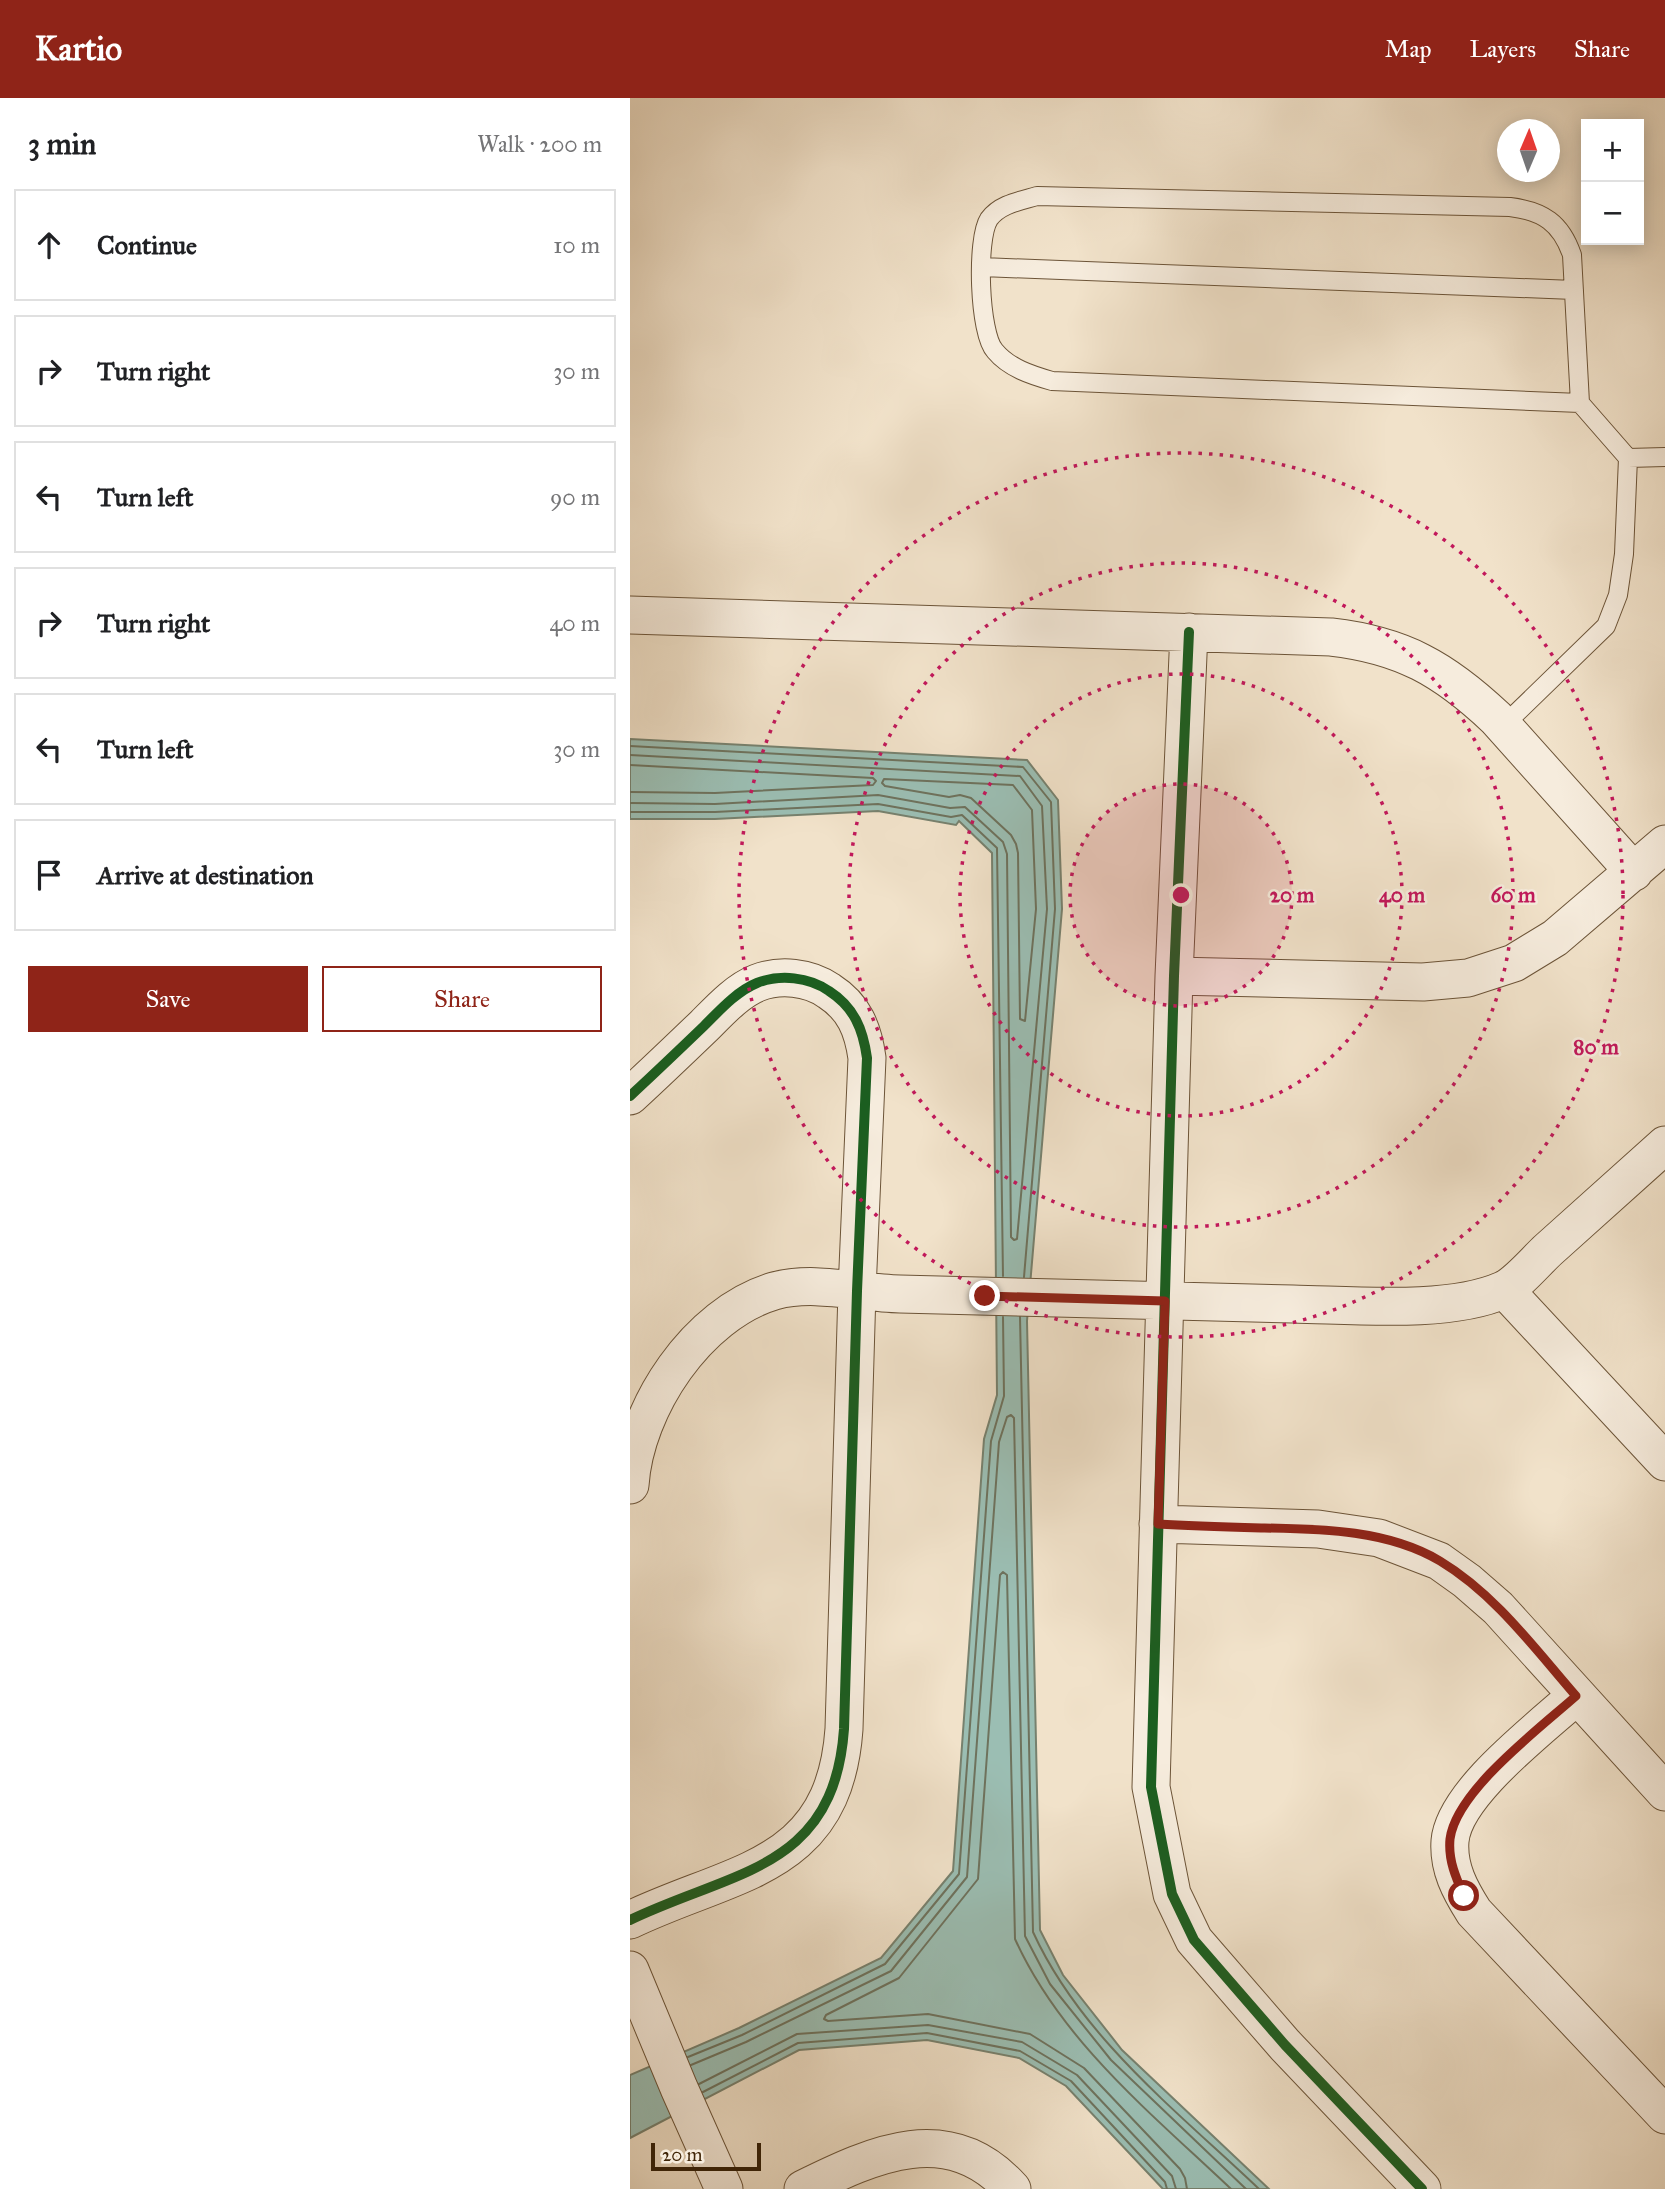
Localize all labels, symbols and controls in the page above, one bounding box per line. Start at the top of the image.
text: Kartio [35,29,122,69]
text: Map [1385,34,1432,64]
text: Layers [1470,34,1536,64]
text: Share [1574,34,1630,64]
north arrow [1497,119,1560,182]
map controls [1581,119,1644,245]
button: + [1581,119,1644,182]
text: 3 min [28,126,96,162]
text: Walk · 200 m [477,130,602,158]
button: − [1581,182,1644,245]
icon: ahead [30,226,68,264]
text: Continue [97,229,197,261]
text: 10 m [553,231,600,259]
icon: right [30,352,68,390]
text: Turn right [97,355,210,387]
text: 30 m [553,357,600,385]
icon: left [30,478,68,516]
text: Turn left [97,481,193,513]
text: 90 m [550,483,600,511]
icon: right [30,604,68,642]
text: Turn right [97,607,210,639]
text: 40 m [550,609,600,637]
icon: left [30,730,68,768]
text: Turn left [97,733,193,765]
text: 30 m [553,735,600,763]
icon: arrive [30,856,68,894]
text: Arrive at destination [97,859,314,891]
text: 20 m [1270,882,1315,908]
text: 40 m [1379,882,1425,908]
text: 60 m [1490,882,1536,908]
centre of rings [1169,883,1193,907]
button: Save [28,966,308,1032]
button: Share [322,966,602,1032]
text: 80 m [1573,1034,1619,1060]
route end [969,1280,1000,1311]
route start [1448,1880,1479,1911]
scale bar [651,2140,761,2172]
text: 20 m [662,2143,703,2166]

